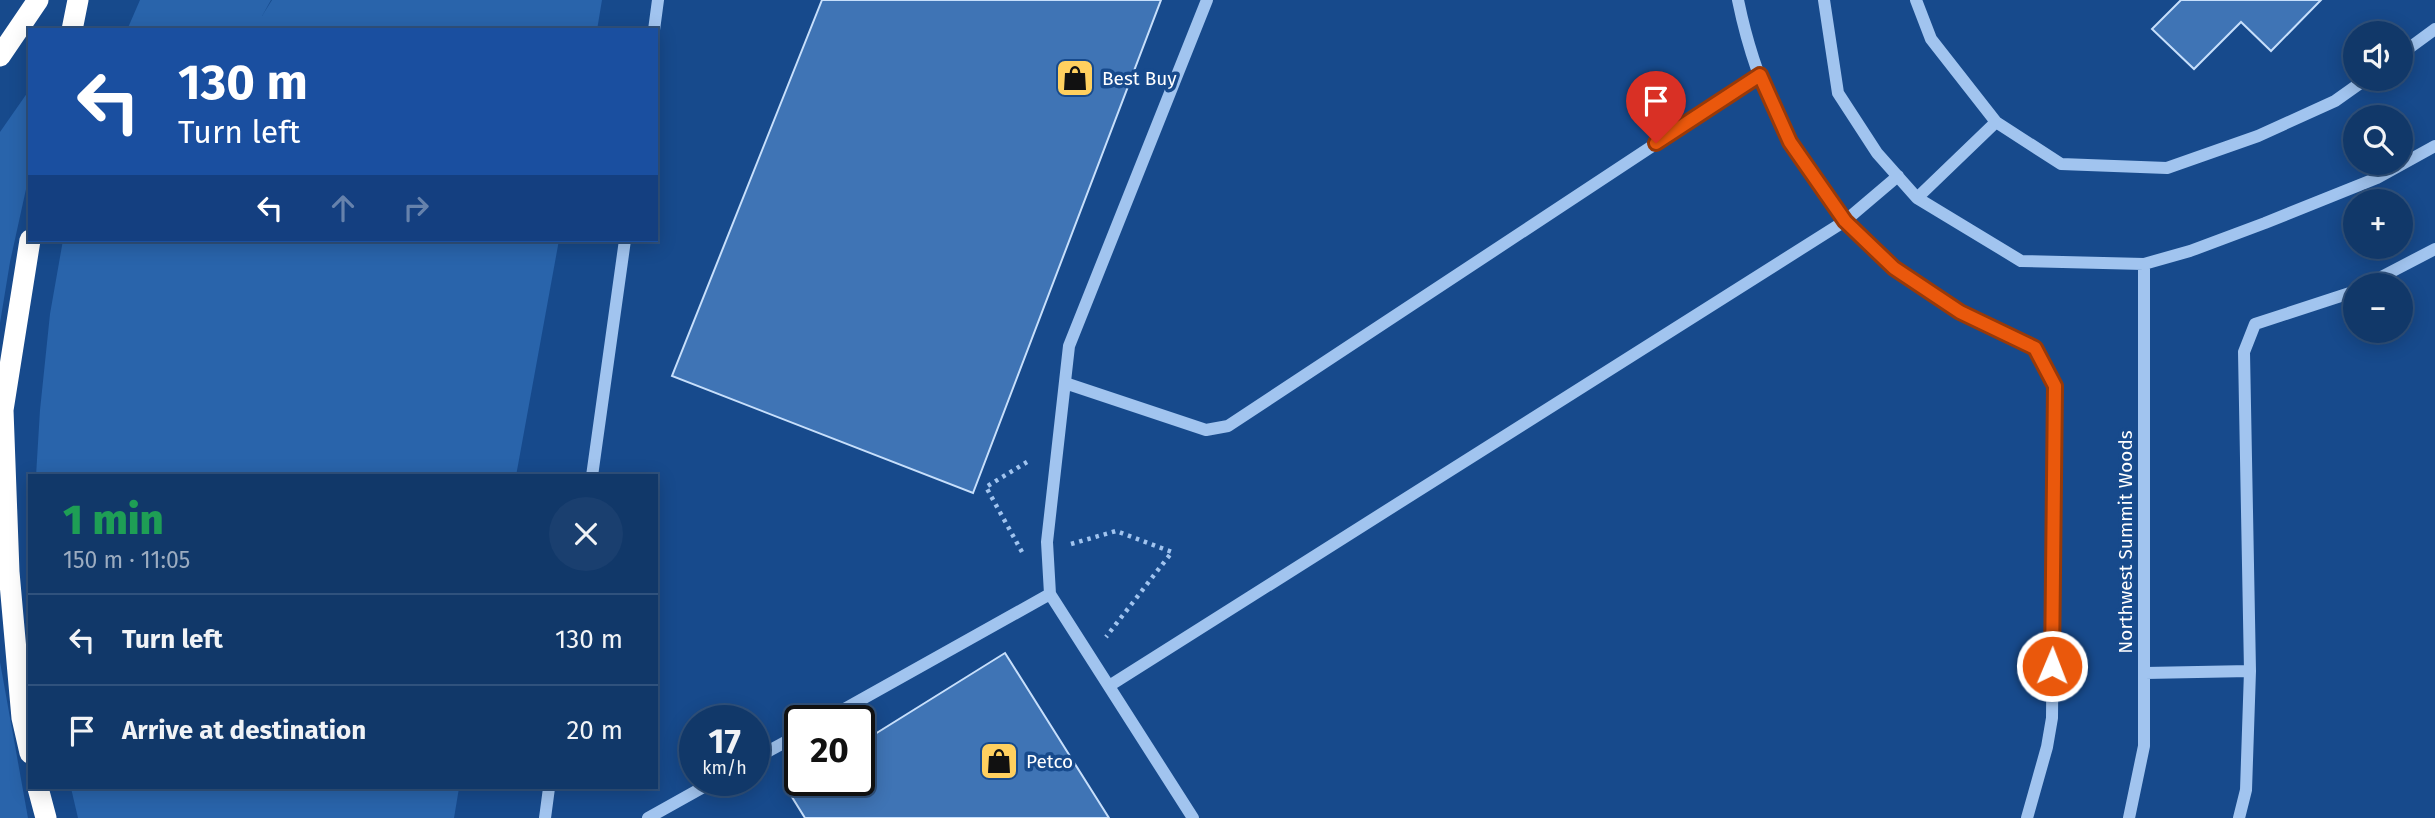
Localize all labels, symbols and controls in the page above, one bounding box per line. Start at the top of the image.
map controls [2343,21,2413,343]
button: sound [2343,21,2413,91]
text: 130 m [178,53,308,112]
icon: left [63,56,154,147]
shop icon: Best Buy [1054,57,1096,99]
place label: Best Buy [1102,67,1177,90]
pin [1626,71,1686,143]
icon: arrive [1637,82,1675,120]
button: search [2343,105,2413,175]
text: Turn left [178,113,300,151]
icon: left [251,189,289,227]
icon: ahead [324,189,362,227]
icon: right [397,189,435,227]
button: + [2343,189,2413,259]
button: − [2343,273,2413,343]
street label: Northwest Summit Woods [2114,430,2137,654]
text: 1 min [63,495,164,545]
button: close [549,497,623,571]
text: 150 m · 11:05 [63,546,190,574]
icon: left [63,621,101,659]
text: Turn left [122,624,223,655]
text: 130 m [555,624,623,655]
position arrow [2015,629,2089,703]
speed limit sign: 20 [784,705,875,796]
icon: arrive [63,712,101,750]
text: Arrive at destination [122,715,366,746]
text: 20 m [566,715,623,746]
text: 17 [708,720,741,762]
shop icon: Petco [978,740,1020,782]
place label: Petco [1026,750,1073,773]
text: km/h [702,757,747,779]

